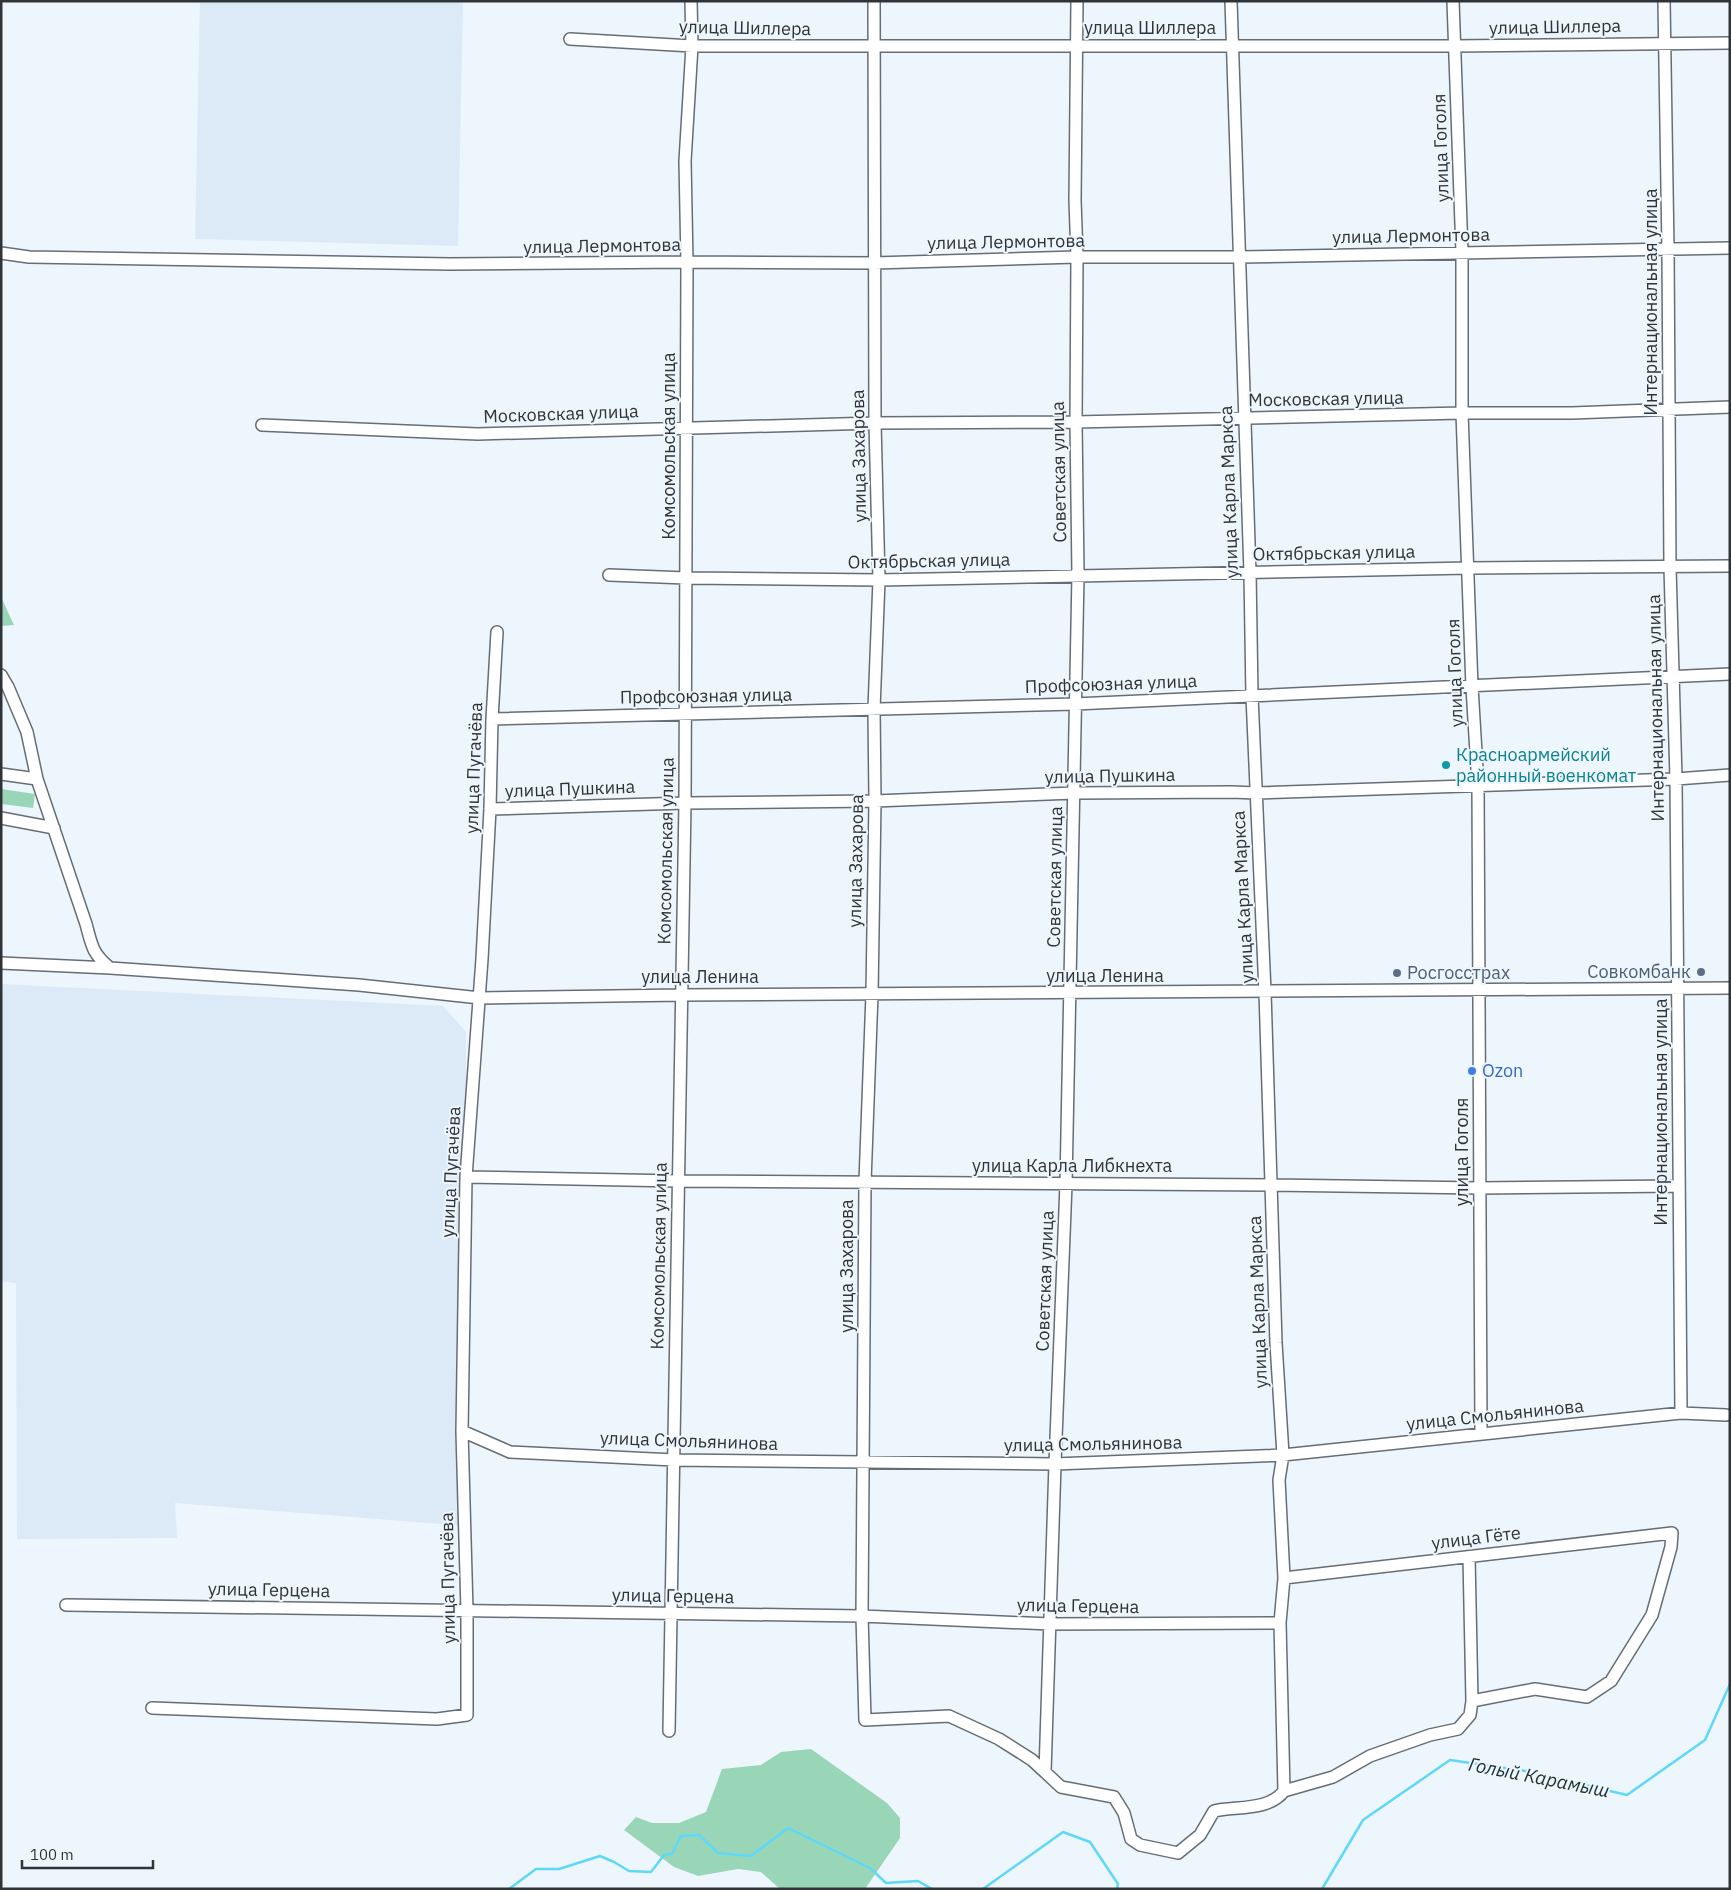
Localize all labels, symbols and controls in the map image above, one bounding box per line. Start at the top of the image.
street label: улица Шиллера [1489,14,1622,39]
street label: улица Шиллера [679,15,812,40]
street label: улица Шиллера [1084,16,1216,39]
street label: улица Гоголя [1427,93,1454,203]
street label: Интернациональная улица [1639,188,1662,416]
street label: улица Лермонтова [1332,223,1490,248]
street label: улица Лермонтова [927,229,1085,254]
street label: улица Лермонтова [523,233,681,258]
street label: Комсомольская улица [657,352,680,540]
street label: Московская улица [1248,386,1404,411]
street label: улица Захарова [846,389,871,523]
street label: Московская улица [483,399,640,428]
street label: Советская улица [1046,401,1071,543]
street label: улица Карла Маркса [1214,405,1243,579]
street label: Октябрьская улица [1252,540,1416,565]
street label: Октябрьская улица [847,548,1011,573]
street label: Интернациональная улица [1642,594,1669,822]
street label: улица Гоголя [1441,618,1468,728]
street label: Профсоюзная улица [1024,669,1198,698]
street label: Профсоюзная улица [620,682,793,709]
street label: улица Пугачёва [460,701,487,834]
place label: Красноармейский районный военкомат [1456,743,1637,787]
street label: Комсомольская улица [652,757,679,945]
marker: Красноармейский районный военкомат [1440,759,1452,771]
street label: улица Пушкина [1044,763,1176,788]
street label: улица Пушкина [504,775,636,802]
street label: улица Захарова [843,794,868,928]
street label: Советская улица [1042,806,1067,948]
street label: улица Карла Маркса [1226,810,1259,984]
place label: Совкомбанк [1587,960,1691,983]
place label: Росгосстрах [1407,961,1510,984]
street label: улица Ленина [1046,964,1164,987]
street label: улица Ленина [641,965,759,988]
marker: Совкомбанк [1695,966,1707,978]
marker: Росгосстрах [1391,967,1403,979]
street label: Интернациональная улица [1649,998,1672,1226]
place label: Ozon [1482,1059,1523,1082]
marker: Ozon [1466,1065,1478,1077]
street label: улица Гоголя [1450,1098,1473,1206]
street label: улица Пугачёва [436,1105,465,1238]
street label: улица Карла Либкнехта [972,1154,1172,1177]
street label: Комсомольская улица [645,1162,672,1350]
street label: улица Захарова [835,1199,858,1333]
street label: Советская улица [1031,1210,1058,1352]
street label: улица Карла Маркса [1243,1215,1272,1389]
street label: улица Смольянинова [1405,1394,1585,1435]
street label: улица Смольянинова [599,1426,779,1455]
street label: улица Смольянинова [1004,1430,1183,1457]
street label: улица Пугачёва [435,1512,460,1644]
street label: улица Гёте [1430,1521,1522,1554]
street label: улица Герцена [208,1577,331,1602]
street label: улица Герцена [612,1583,735,1608]
street label: улица Герцена [1017,1593,1140,1618]
water label: Голый Карамыш [1466,1752,1612,1802]
scale bar [22,1838,154,1870]
text: 100 m [30,1845,74,1864]

